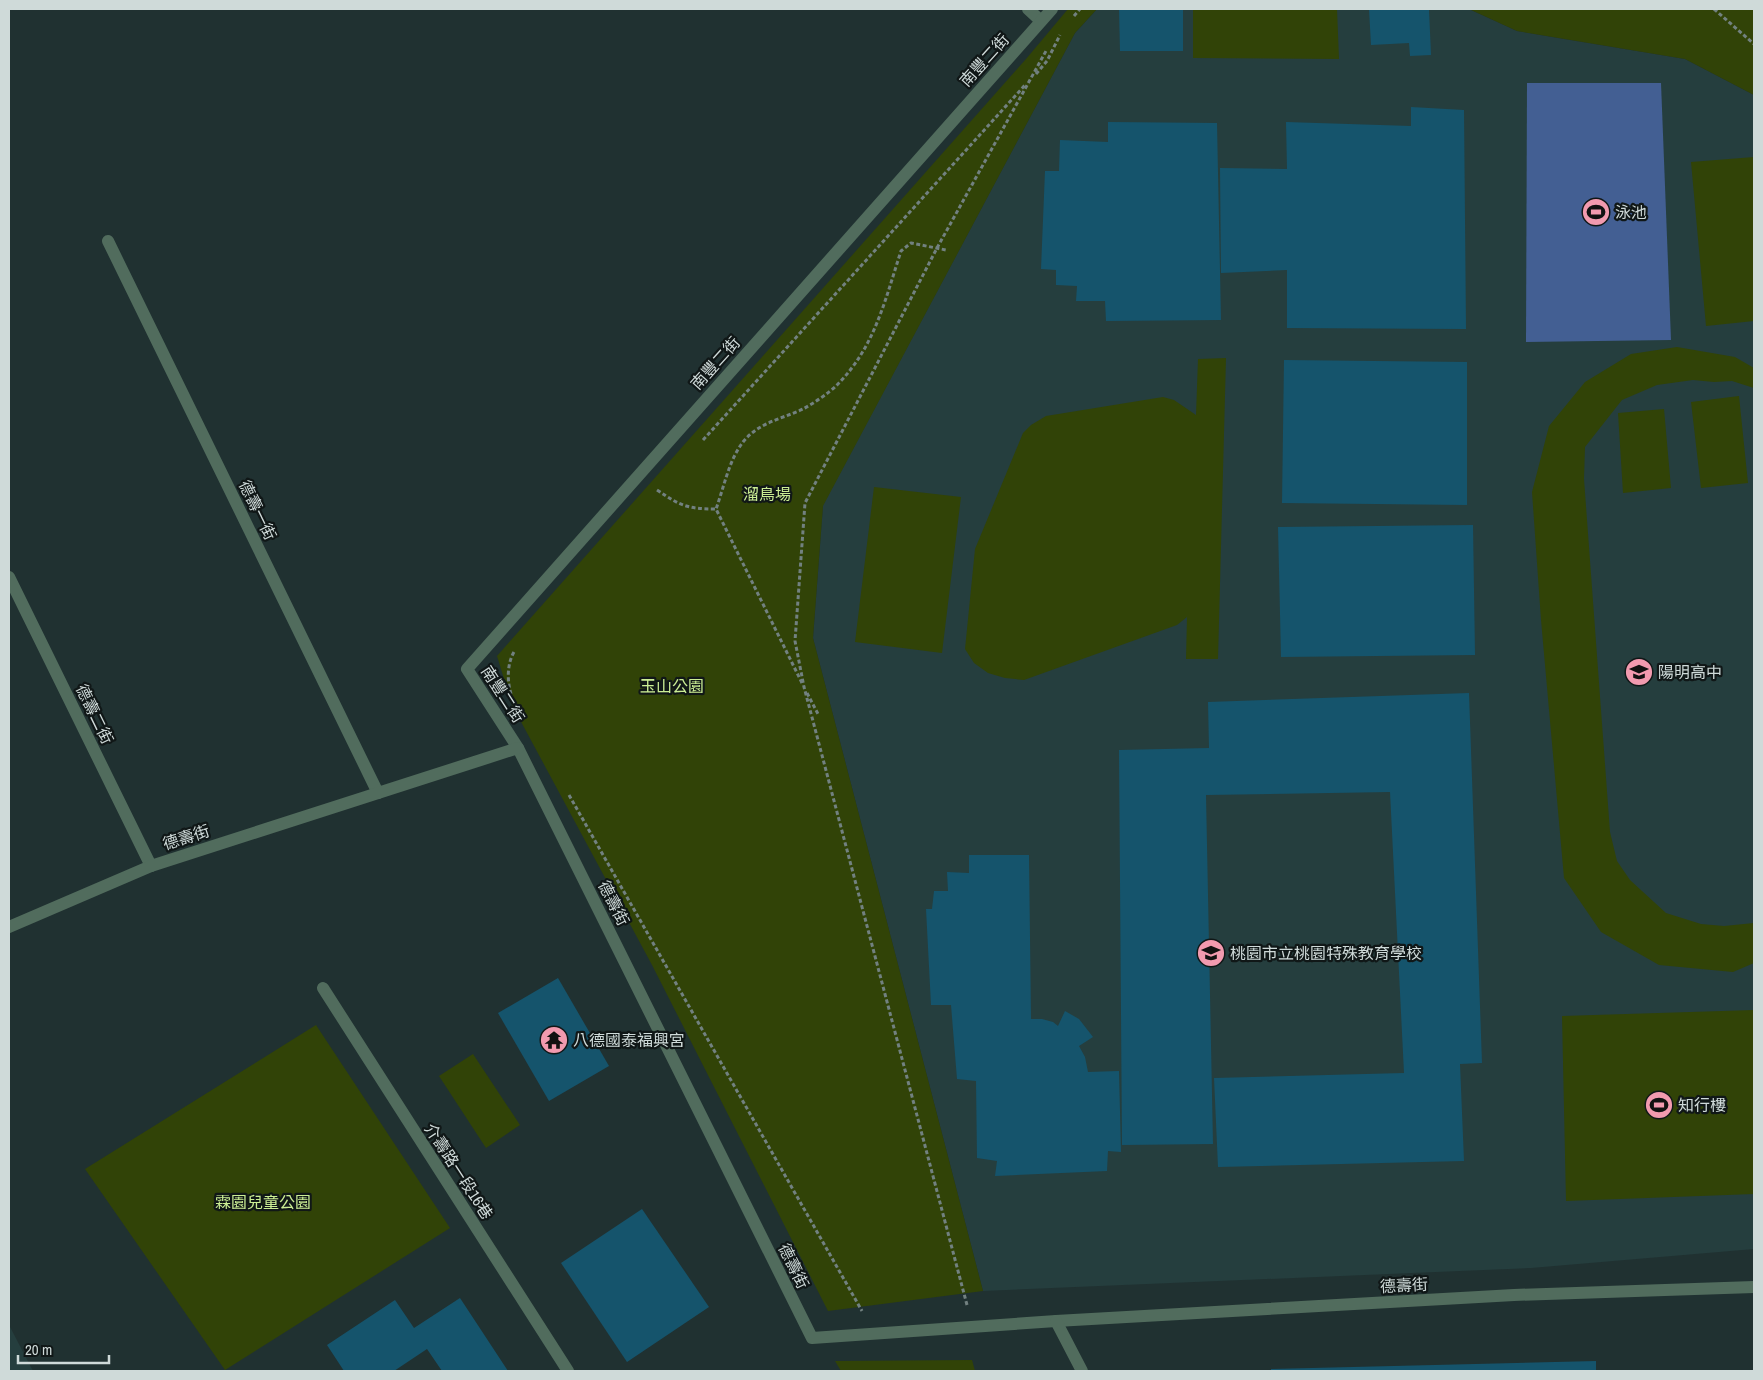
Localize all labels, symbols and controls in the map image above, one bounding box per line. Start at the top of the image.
street label: 南豐二街 [954,29,1014,91]
sports icon: 泳池 [1581,197,1611,227]
place label: 泳池 [1615,201,1647,223]
street label: 南豐二街 [685,332,745,394]
street label: 德壽一街 [234,476,282,544]
park label: 溜鳥場 [743,483,791,505]
school or university icon: 陽明高中 [1624,657,1654,687]
street label: 南豐二街 [476,661,530,727]
place label: 陽明高中 [1658,661,1722,683]
park label: 玉山公園 [640,675,704,697]
street label: 德壽二街 [71,680,119,748]
street label: 德壽街 [160,819,212,855]
street label: 德壽街 [593,877,635,929]
school or university icon: 桃園市立桃園特殊教育學校 [1196,938,1226,968]
place label: 桃園市立桃園特殊教育學校 [1230,942,1422,964]
temple icon: 八德國泰福興宮 [539,1025,569,1055]
place label: 八德國泰福興宮 [573,1029,685,1051]
sports icon: 知行樓 [1644,1090,1674,1120]
place label: 知行樓 [1678,1094,1726,1116]
street label: 介壽路一段16巷 [420,1119,498,1223]
park label: 霖園兒童公園 [215,1191,311,1213]
street label: 德壽街 [774,1240,814,1292]
street label: 德壽街 [1379,1273,1429,1297]
scale bar [18,1332,109,1364]
text: 20 m [25,1339,52,1360]

